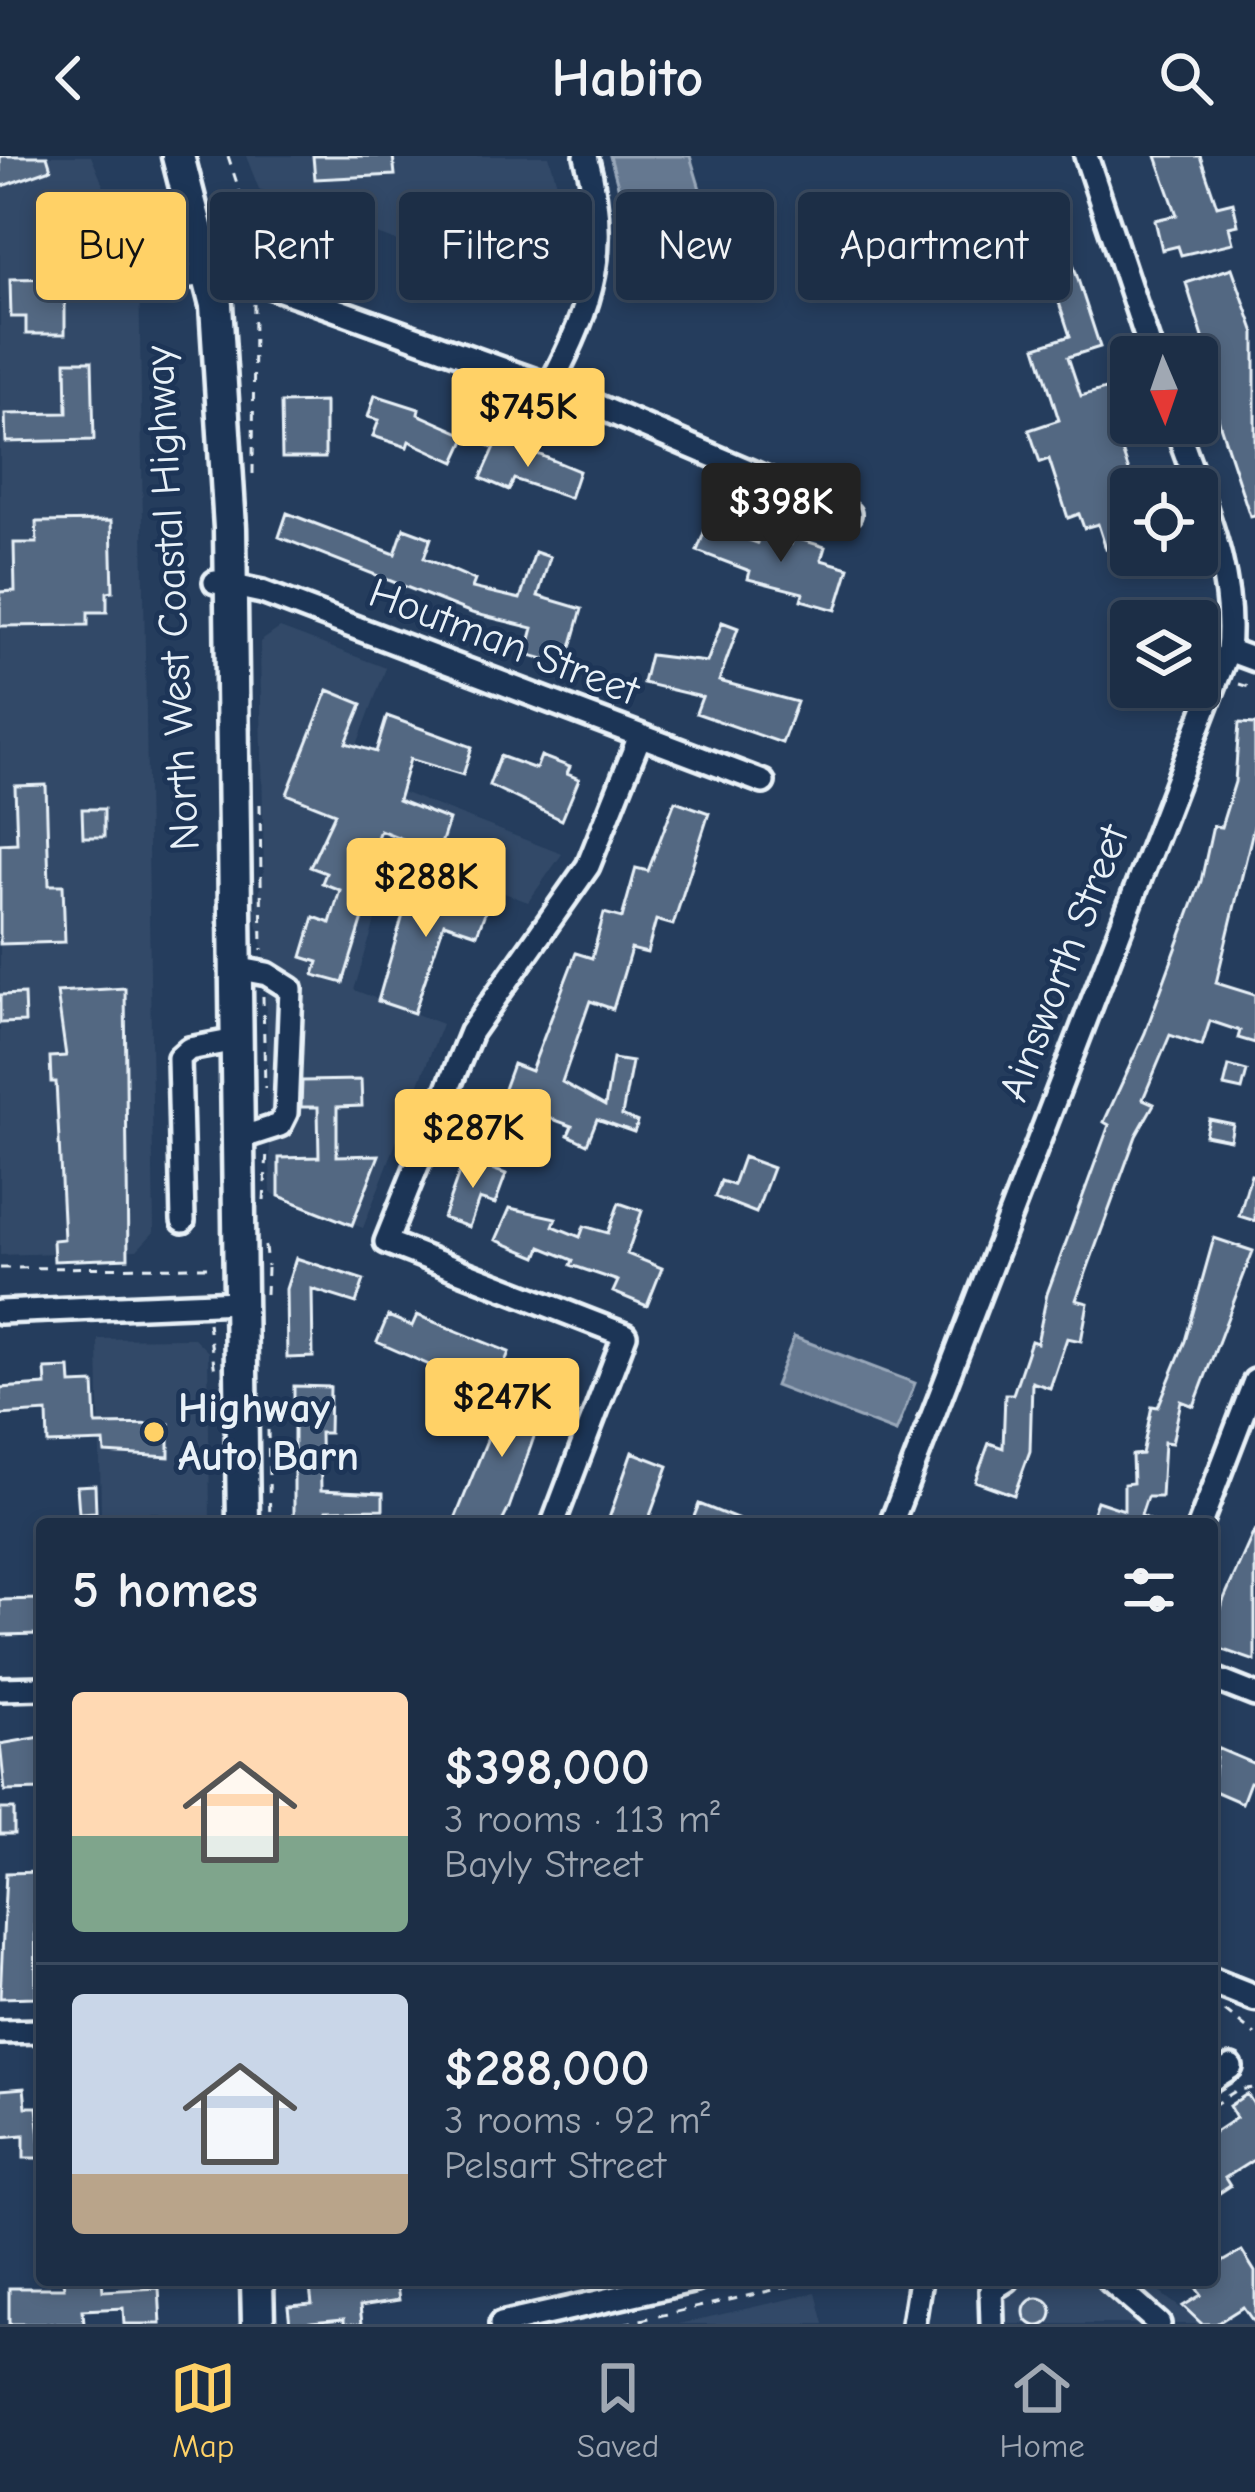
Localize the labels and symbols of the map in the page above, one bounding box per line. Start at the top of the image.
north arrow [1110,336,1218,444]
street label: North West Coastal Highway [134,344,210,852]
pin: $745K [444,368,612,470]
pin: $398K [697,463,865,565]
street label: Houtman Street [362,568,648,717]
street label: Ainsworth Street [989,816,1140,1108]
pin: $288K [342,838,510,940]
pin: $287K [389,1089,557,1191]
pin: $247K [418,1358,586,1460]
place label: Highway Auto Barn [178,1384,359,1481]
marker: Highway Auto Barn [141,1419,167,1445]

